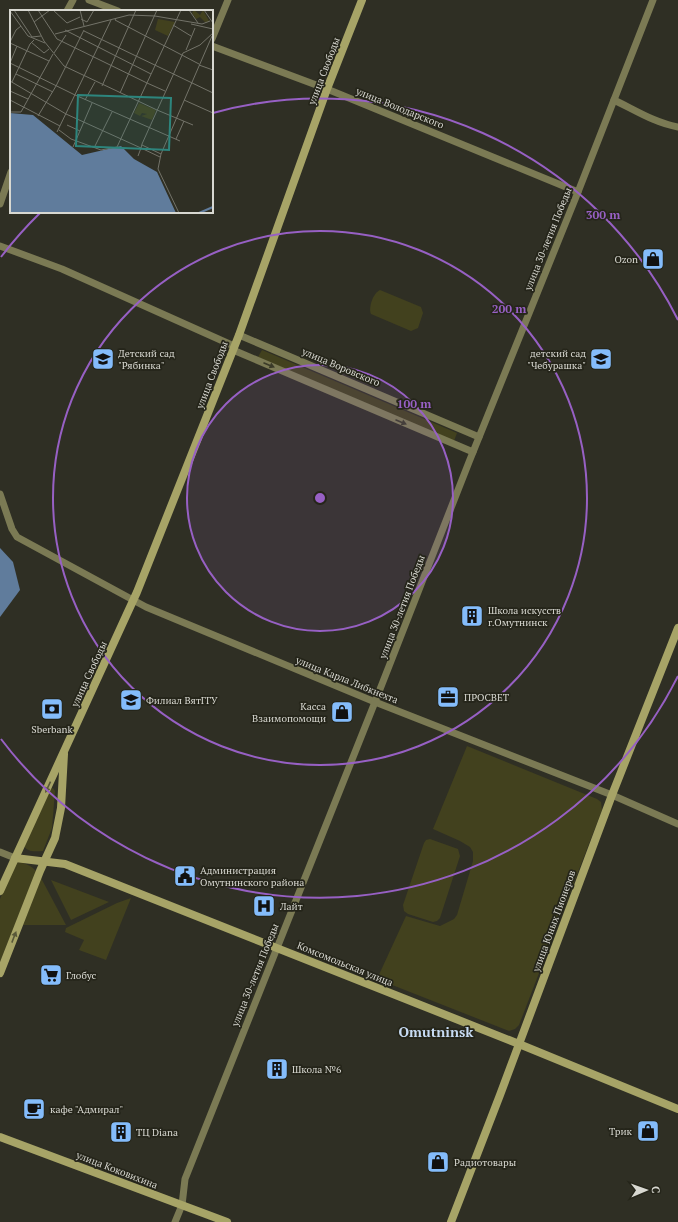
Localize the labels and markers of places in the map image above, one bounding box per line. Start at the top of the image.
shop icon: Ozon [640,246,666,272]
place label: Ozon [615,253,638,266]
school or university icon: Детский сад "Рябинка" [90,346,116,372]
school or university icon: детский сад "Чебурашка" [588,346,614,372]
place label: Детский сад "Рябинка" [118,347,175,372]
place label: детский сад "Чебурашка" [527,347,586,372]
centre of rings [313,491,327,505]
building icon: Школа искусств г.Омутнинск [459,603,485,629]
place label: Школа искусств г.Омутнинск [488,604,561,629]
office icon: ПРОСВЕТ [435,684,461,710]
school or university icon: Филиал ВятГГУ [118,687,144,713]
place label: ПРОСВЕТ [464,691,509,704]
place label: Филиал ВятГГУ [146,694,218,707]
bank icon: Sberbank [39,696,65,722]
shop icon: Касса Взаимопомощи [329,699,355,725]
place label: Касса Взаимопомощи [252,700,326,725]
place label: Sberbank [31,723,73,736]
public building icon: Администрация Омутнинского района [172,863,198,889]
place label: Администрация Омутнинского района [200,864,304,889]
hospital icon: Лайт [251,893,277,919]
place label: Лайт [279,900,303,913]
supermarket icon: Глобус [38,962,64,988]
place label: Глобус [66,969,97,982]
building icon: Школа №6 [264,1056,290,1082]
place label: Школа №6 [292,1063,342,1076]
cafe icon: кафе "Адмирал" [21,1096,47,1122]
place label: кафе "Адмирал" [50,1103,123,1116]
shop icon: Трик [635,1118,661,1144]
building icon: ТЦ Diana [108,1119,134,1145]
place label: Трик [609,1125,633,1138]
place label: ТЦ Diana [136,1126,178,1139]
shop icon: Радиотовары [425,1149,451,1175]
place label: Радиотовары [454,1156,517,1169]

